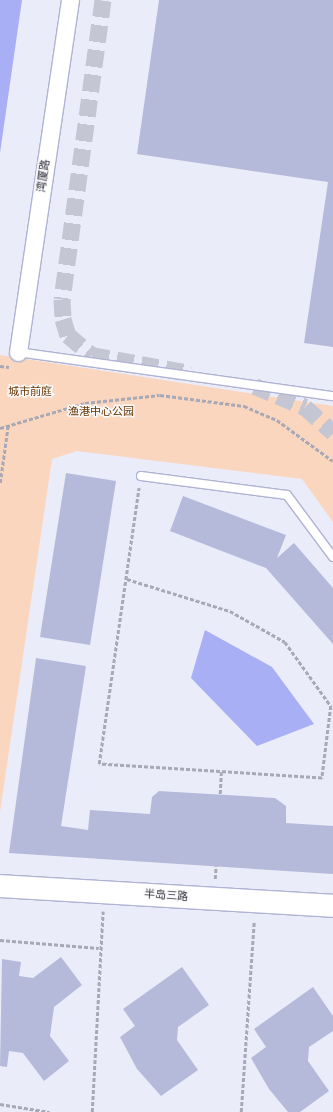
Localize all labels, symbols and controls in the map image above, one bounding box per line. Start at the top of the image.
street label: 湾厦路 [35,159,53,193]
park label: 城市前庭 [8,385,52,399]
park label: 渔港中心公园 [68,405,134,419]
street label: 半岛三路 [144,888,188,904]

